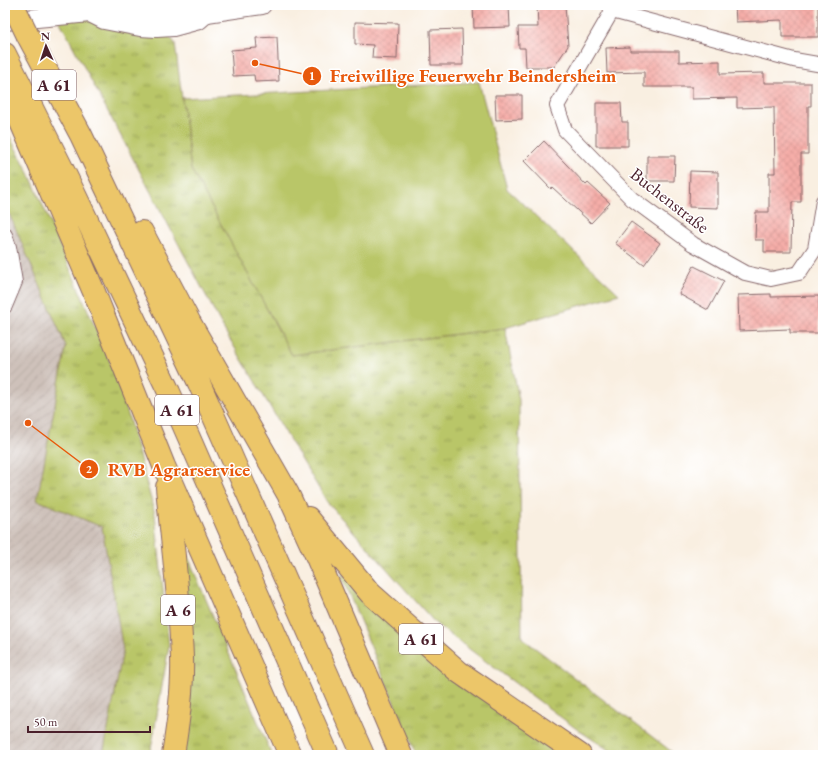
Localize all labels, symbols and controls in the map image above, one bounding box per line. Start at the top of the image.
north arrow [26,26,66,66]
text: N [41,29,50,43]
callout: Freiwillige Feuerwehr Beindersheim [302,60,625,91]
text: Freiwillige Feuerwehr Beindersheim [330,63,617,88]
text: 1 [309,68,315,84]
road number: A 61 [32,70,76,100]
street label: Buchenstraße [626,162,714,238]
road number: A 61 [155,395,199,425]
callout: RVB Agrarservice [79,454,258,485]
text: RVB Agrarservice [108,457,250,482]
text: 2 [86,461,93,477]
road number: A 6 [161,595,195,625]
road number: A 61 [399,624,443,654]
scale bar [28,708,150,734]
text: 50 m [34,714,58,730]

